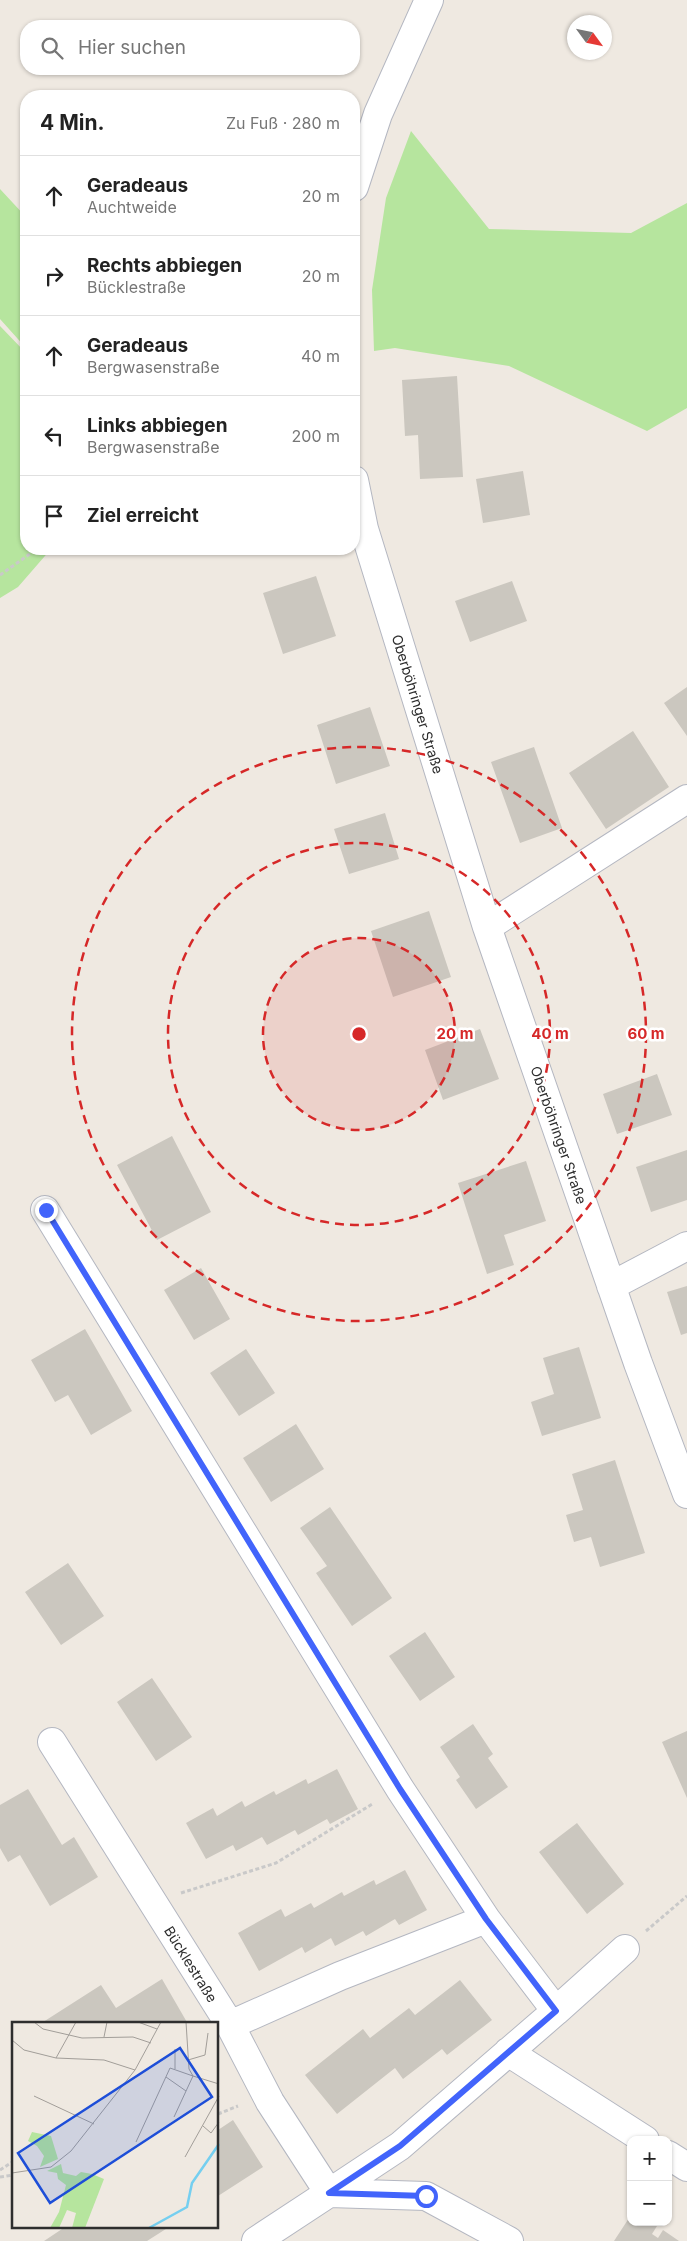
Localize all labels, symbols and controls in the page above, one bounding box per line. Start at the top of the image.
north arrow [567,15,612,60]
search box [20,20,360,75]
icon: search [38,34,66,62]
text: Hier suchen [78,36,186,59]
text: 4 Min. [40,110,105,135]
text: Zu Fuß · 280 m [226,113,340,133]
text: Geradeaus [87,174,188,197]
icon: ahead [40,182,68,210]
text: 20 m [302,186,340,206]
text: Auchtweide [87,197,177,217]
text: Rechts abbiegen [87,254,242,277]
icon: right [40,262,68,290]
text: 20 m [302,266,340,286]
text: Bücklestraße [87,277,186,297]
text: Geradeaus [87,334,188,357]
icon: ahead [40,342,68,370]
text: 40 m [301,346,340,366]
text: Bergwasenstraße [87,357,220,377]
text: Links abbiegen [87,414,228,437]
icon: left [40,422,68,450]
text: 200 m [292,426,340,446]
text: Bergwasenstraße [87,437,220,457]
icon: arrive [40,502,68,530]
text: Ziel erreicht [87,504,199,527]
street label: Oberböhringer Straße [389,632,447,776]
text: 20 m [437,1024,473,1043]
text: 40 m [531,1024,569,1043]
text: 60 m [627,1024,665,1043]
centre of rings [350,1025,368,1043]
street label: Oberböhringer Straße [527,1064,591,1206]
route end [35,1199,58,1222]
street label: Bücklestraße [161,1923,221,2005]
inset map [12,2022,219,2228]
map controls [627,2136,672,2226]
button: + [627,2136,672,2181]
button: − [627,2181,672,2226]
route start [415,2185,438,2208]

